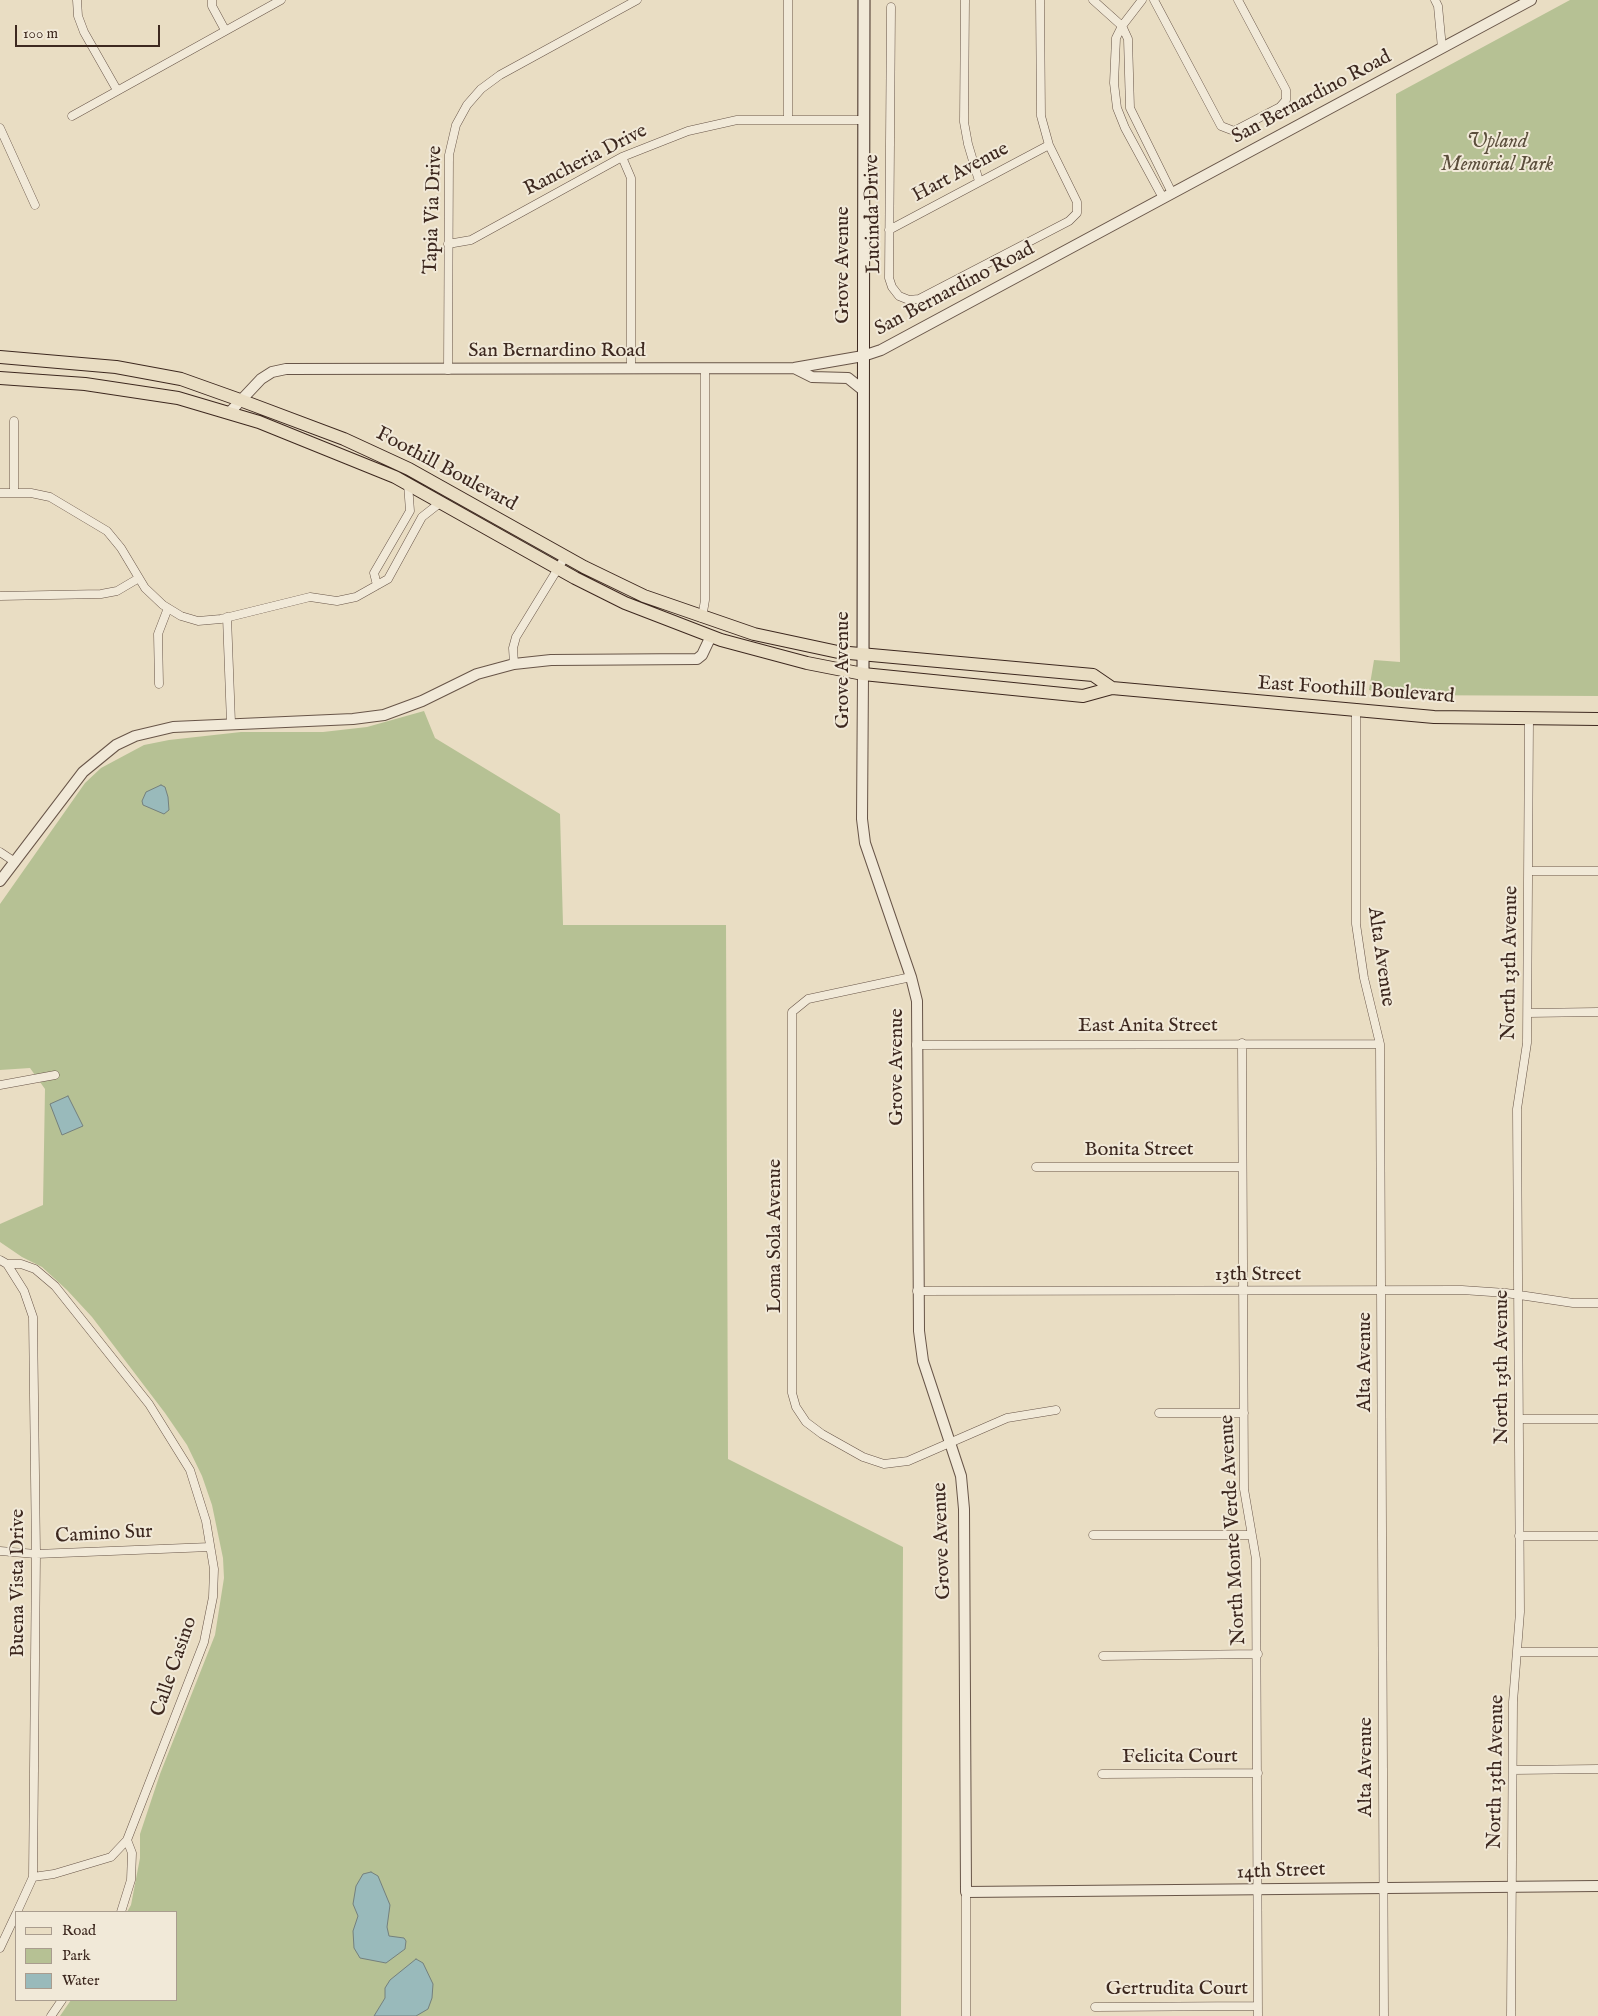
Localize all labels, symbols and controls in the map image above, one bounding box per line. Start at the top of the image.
scale bar [18,15,162,47]
text: 100 m [23,24,58,43]
street label: San Bernardino Road [1228,46,1396,150]
street label: Rancheria Drive [520,120,652,202]
park label: Upland Memorial Park [1441,131,1553,178]
street label: Hart Avenue [909,138,1013,208]
street label: Tapia Via Drive [420,145,448,275]
street label: Lucinda Drive [861,154,887,274]
street label: Grove Avenue [832,206,856,324]
street label: San Bernardino Road [871,238,1039,342]
street label: San Bernardino Road [468,340,646,364]
street label: Foothill Boulevard [371,423,521,517]
street label: Grove Avenue [832,611,856,729]
street label: East Foothill Boulevard [1257,672,1455,710]
street label: North 13th Avenue [1498,886,1524,1040]
street label: Alta Avenue [1361,906,1399,1008]
street label: Grove Avenue [886,1008,910,1126]
street label: East Anita Street [1078,1015,1218,1039]
street label: Bonita Street [1084,1139,1194,1163]
street label: Loma Sola Avenue [764,1159,788,1313]
street label: 13th Street [1215,1264,1301,1288]
street label: North 13th Avenue [1491,1290,1515,1444]
street label: Alta Avenue [1354,1312,1378,1412]
street label: North Monte Verde Avenue [1216,1414,1252,1646]
street label: Grove Avenue [929,1482,957,1600]
street label: Buena Vista Drive [7,1509,31,1657]
street label: Camino Sur [55,1520,153,1550]
street label: Calle Casino [147,1614,203,1720]
street label: North 13th Avenue [1484,1695,1510,1849]
street label: Alta Avenue [1355,1717,1379,1817]
street label: Felicita Court [1122,1746,1238,1770]
street label: 14th Street [1236,1858,1326,1886]
legend [15,1911,178,2001]
text: Road [62,1921,96,1940]
text: Park [62,1946,91,1965]
text: Water [62,1971,99,1990]
street label: Gertrudita Court [1106,1978,1248,2002]

